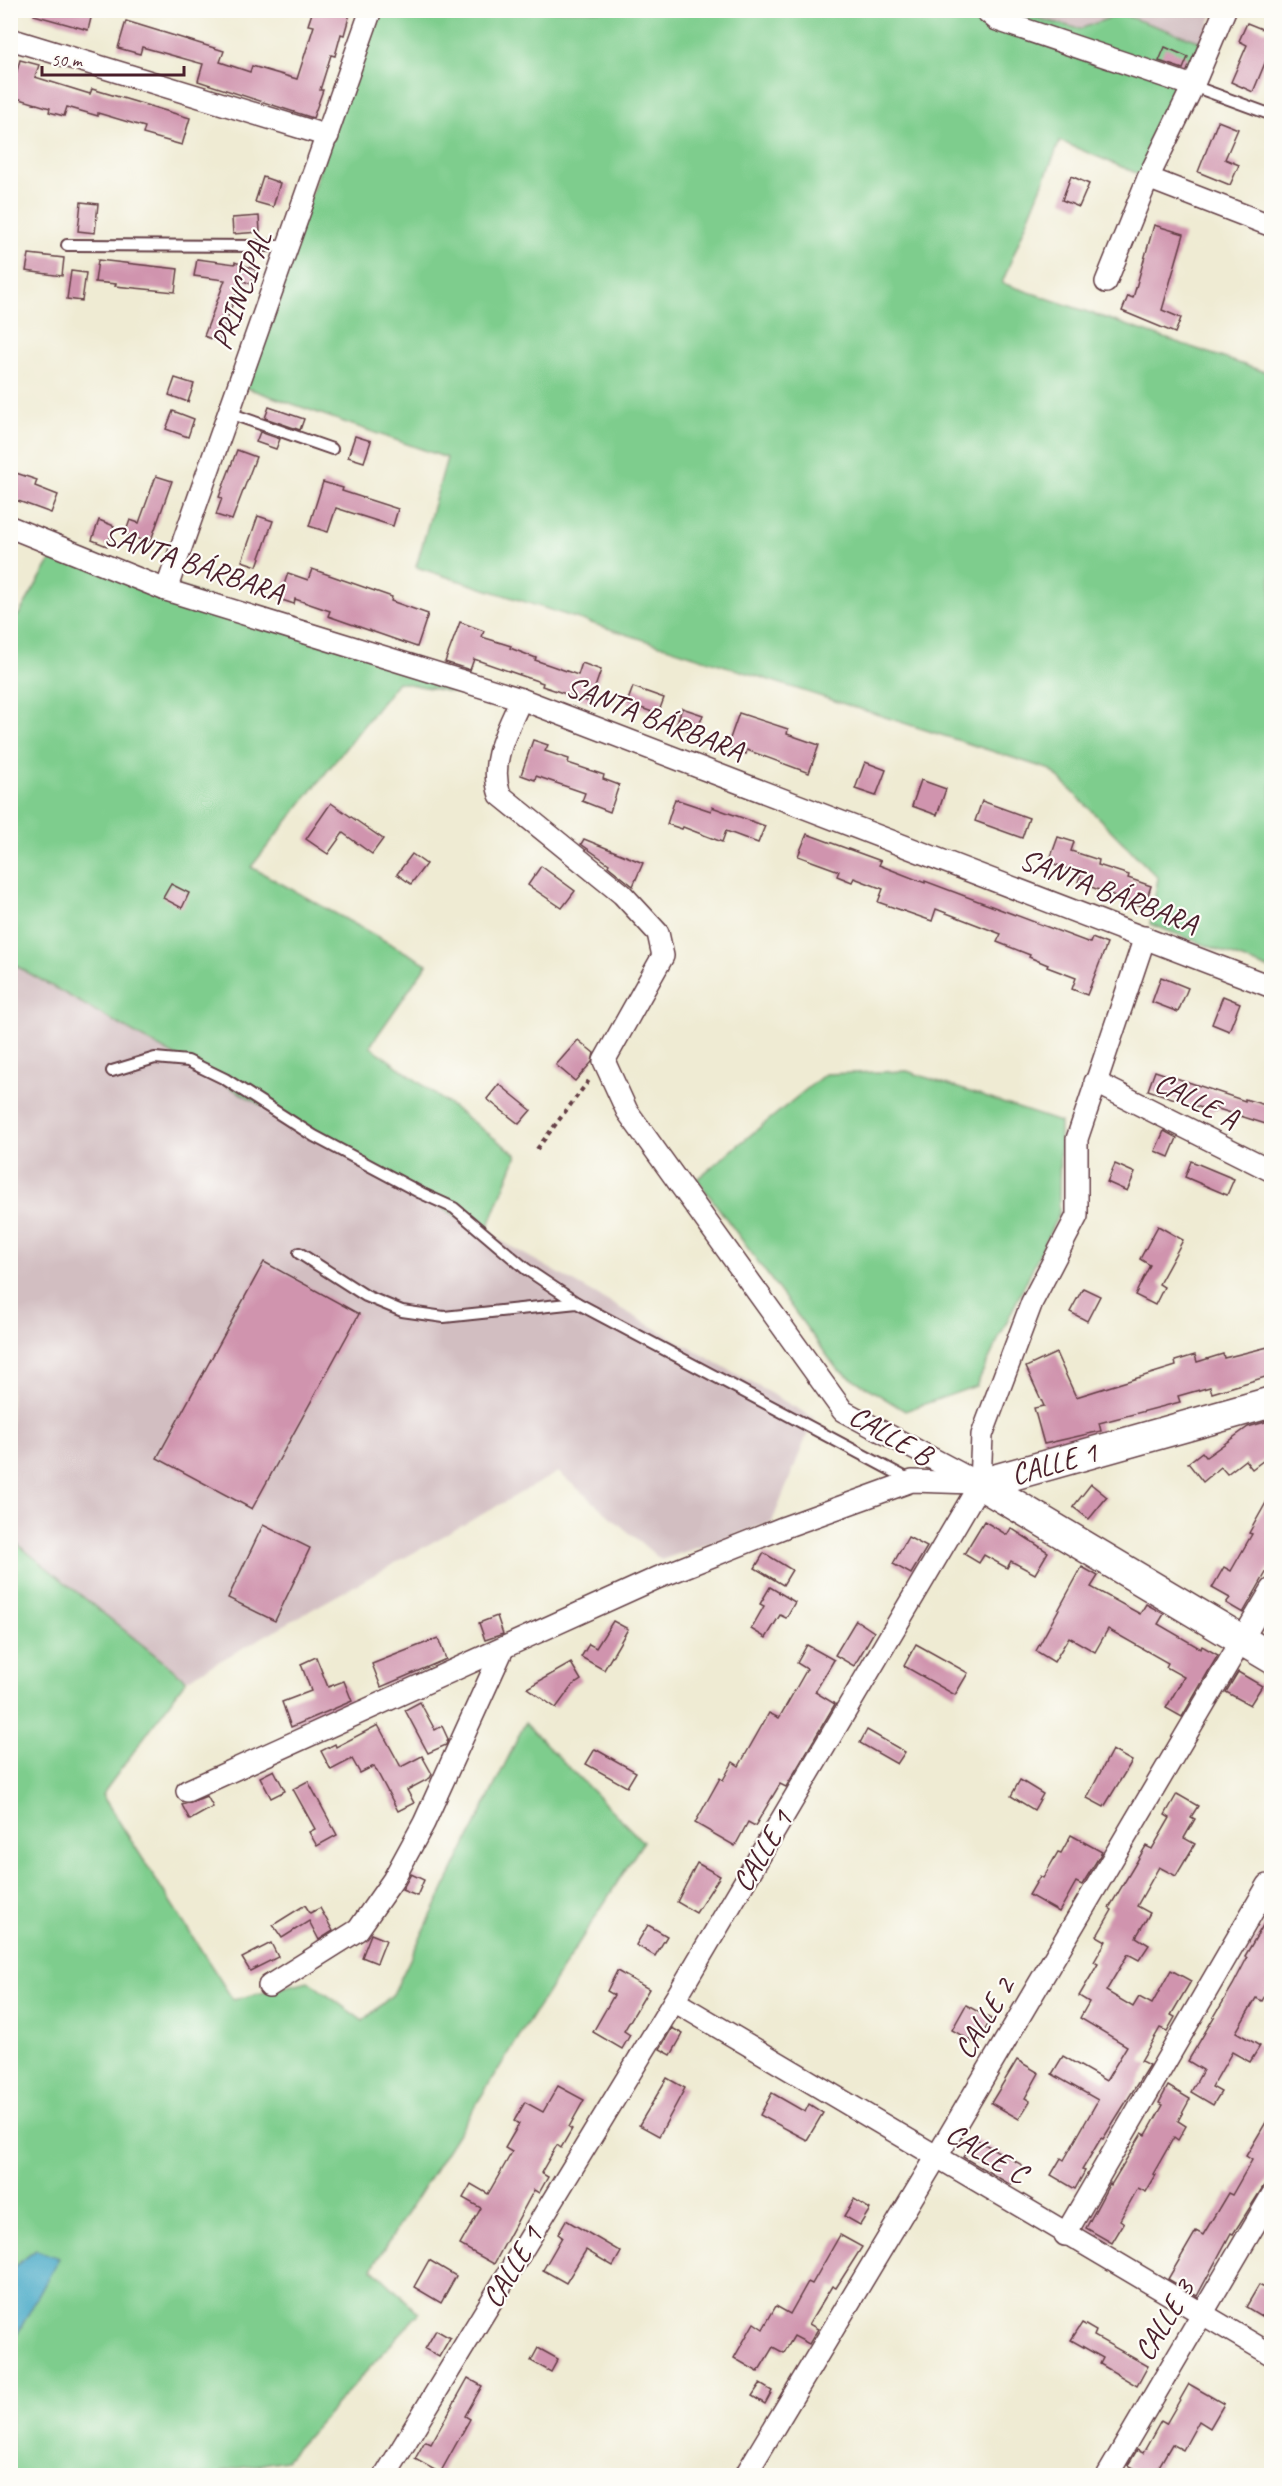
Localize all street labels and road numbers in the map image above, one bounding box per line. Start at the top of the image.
street label: PRINCIPAL [202,224,280,355]
street label: SANTA BÁRBARA [99,514,290,612]
street label: SANTA BÁRBARA [561,667,750,770]
street label: SANTA BÁRBARA [1015,840,1204,943]
street label: CALLE A [1149,1063,1246,1138]
street label: CALLE B [843,1396,941,1475]
street label: CALLE 1 [1007,1432,1103,1493]
street label: CALLE 1 [723,1802,802,1898]
street label: CALLE 2 [945,1968,1024,2065]
street label: CALLE C [939,2114,1037,2194]
street label: CALLE 1 [473,2218,552,2314]
street label: CALLE 3 [1125,2270,1204,2367]

